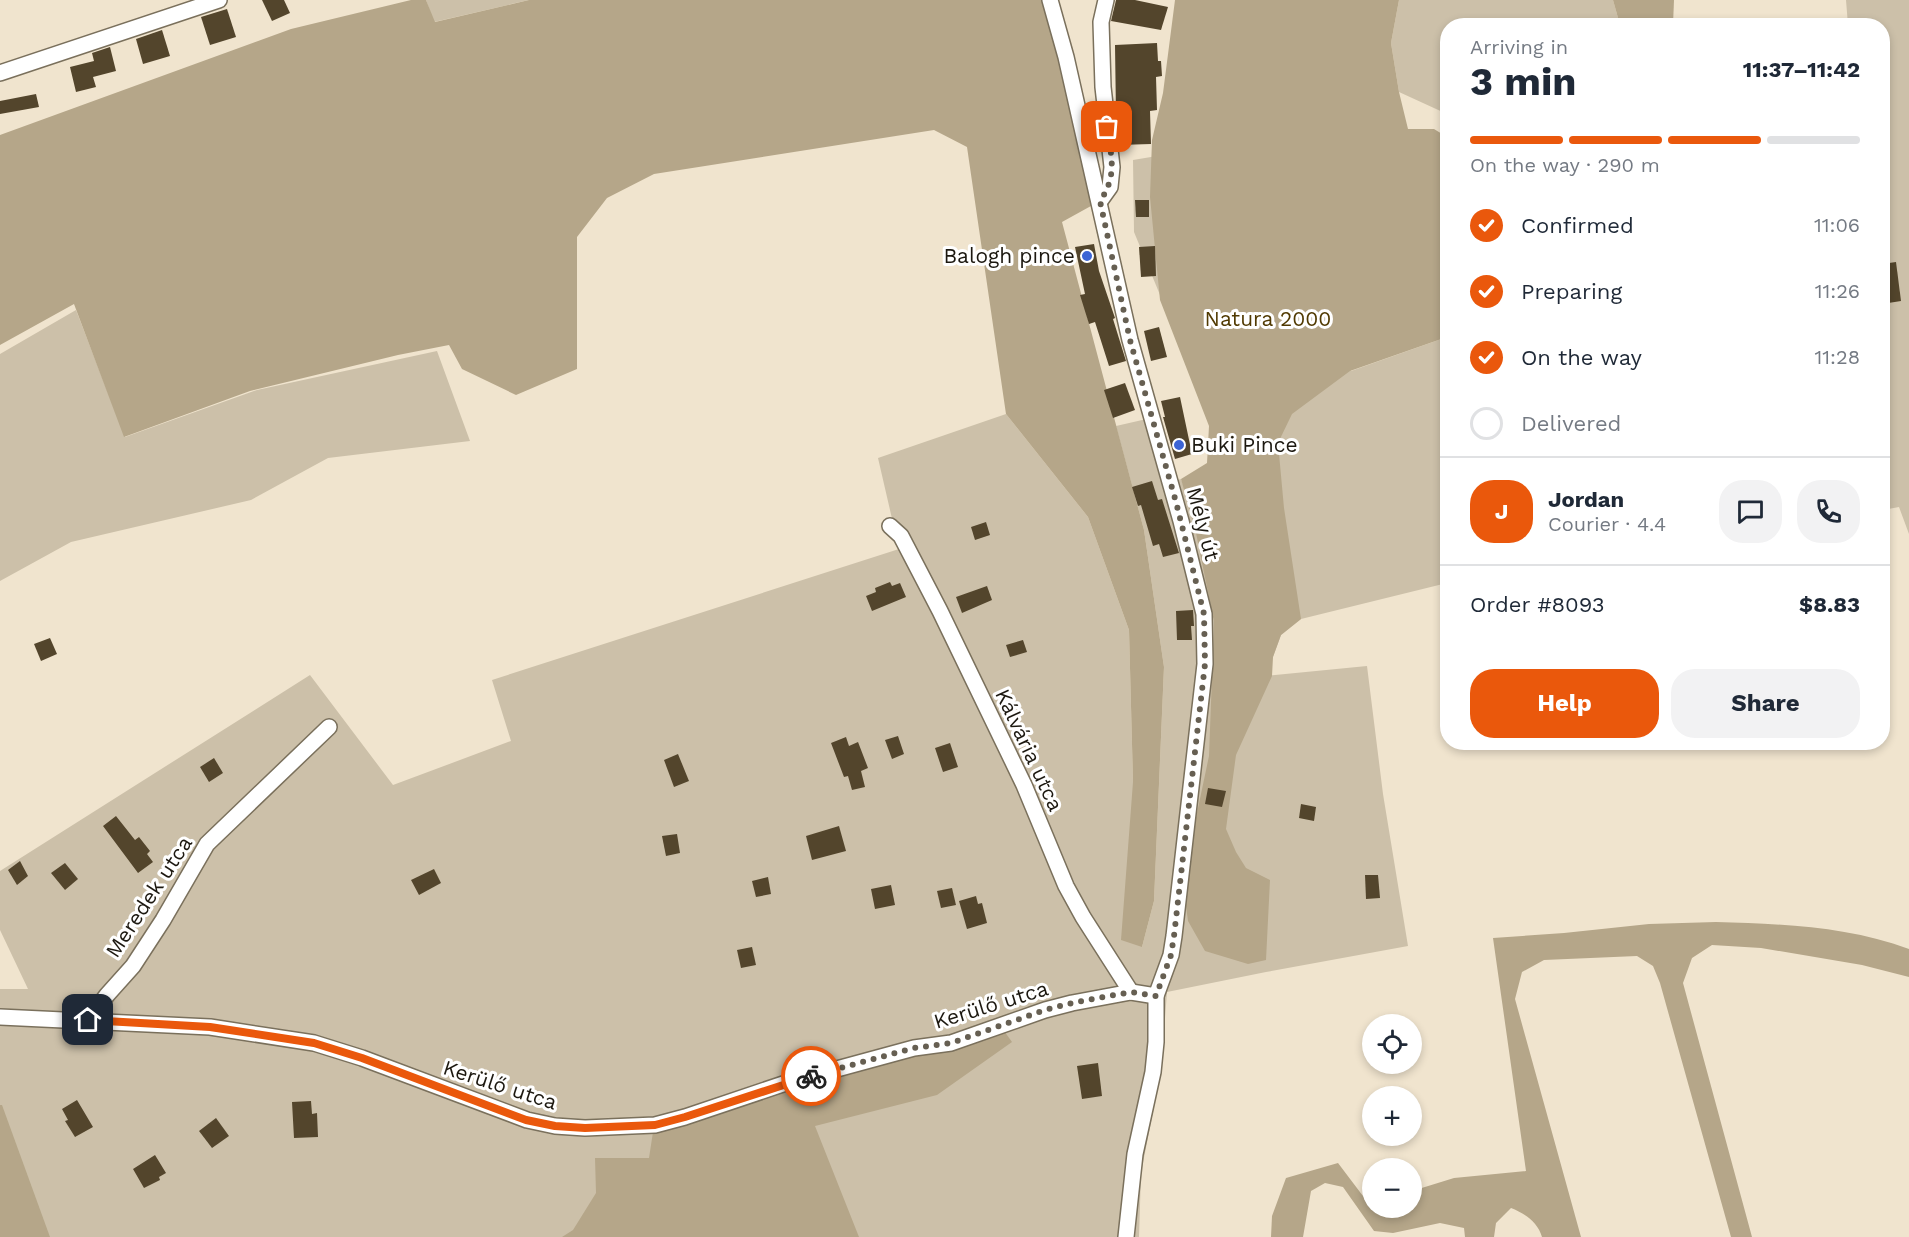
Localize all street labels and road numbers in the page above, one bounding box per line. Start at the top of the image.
street label: Mély út [1182,484,1225,564]
street label: Kálvária utca [990,685,1069,815]
street label: Meredek utca [100,831,197,962]
street label: Kerülő utca [931,975,1051,1034]
street label: Kerülő utca [440,1054,560,1115]

